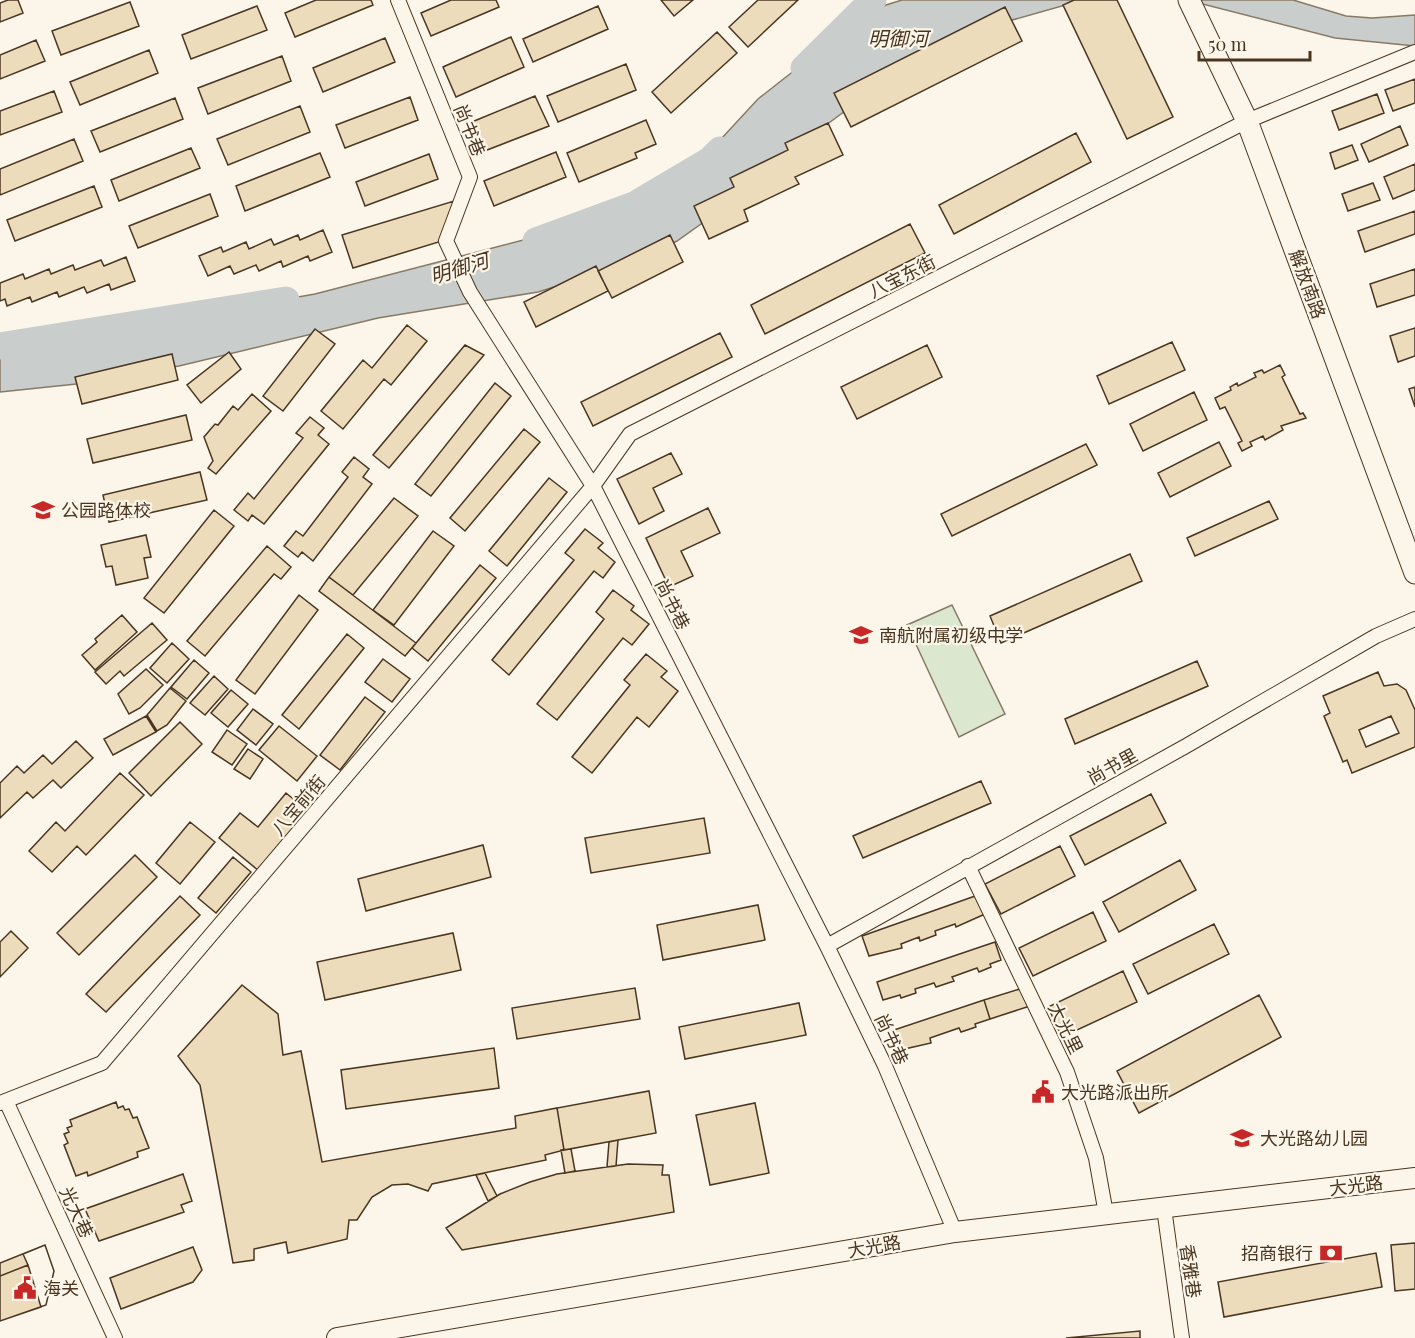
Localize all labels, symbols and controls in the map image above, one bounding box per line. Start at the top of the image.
water label: 明御河 [868,24,932,51]
scale bar [1199,24,1310,62]
text: 50 m [1208,32,1247,56]
street label: 尚书巷 [449,100,491,160]
water label: 明御河 [426,244,495,289]
street label: 解放南路 [1284,246,1332,322]
street label: 八宝东街 [864,249,940,303]
school or university icon: 公园路体校 [30,497,56,523]
place label: 公园路体校 [61,498,151,522]
street label: 尚书巷 [650,574,696,634]
school or university icon: 南航附属初级中学 [848,622,874,648]
place label: 南航附属初级中学 [879,623,1023,647]
street label: 尚书里 [1083,742,1141,790]
street label: 八宝前街 [266,770,330,840]
street label: 大光里 [1043,998,1089,1058]
street label: 尚书巷 [870,1009,914,1069]
public building icon: 大光路派出所 [1030,1079,1056,1105]
place label: 大光路派出所 [1061,1080,1169,1104]
school or university icon: 大光路幼儿园 [1229,1125,1255,1151]
place label: 大光路幼儿园 [1260,1126,1368,1150]
street label: 大光路 [1328,1170,1384,1200]
street label: 光大巷 [55,1182,99,1242]
street label: 大光路 [845,1229,903,1263]
bank icon: 招商银行 [1318,1240,1344,1266]
place label: 招商银行 [1241,1241,1313,1265]
street label: 香雅巷 [1175,1243,1207,1299]
public building icon: 海关 [12,1275,38,1301]
place label: 海关 [43,1276,79,1300]

